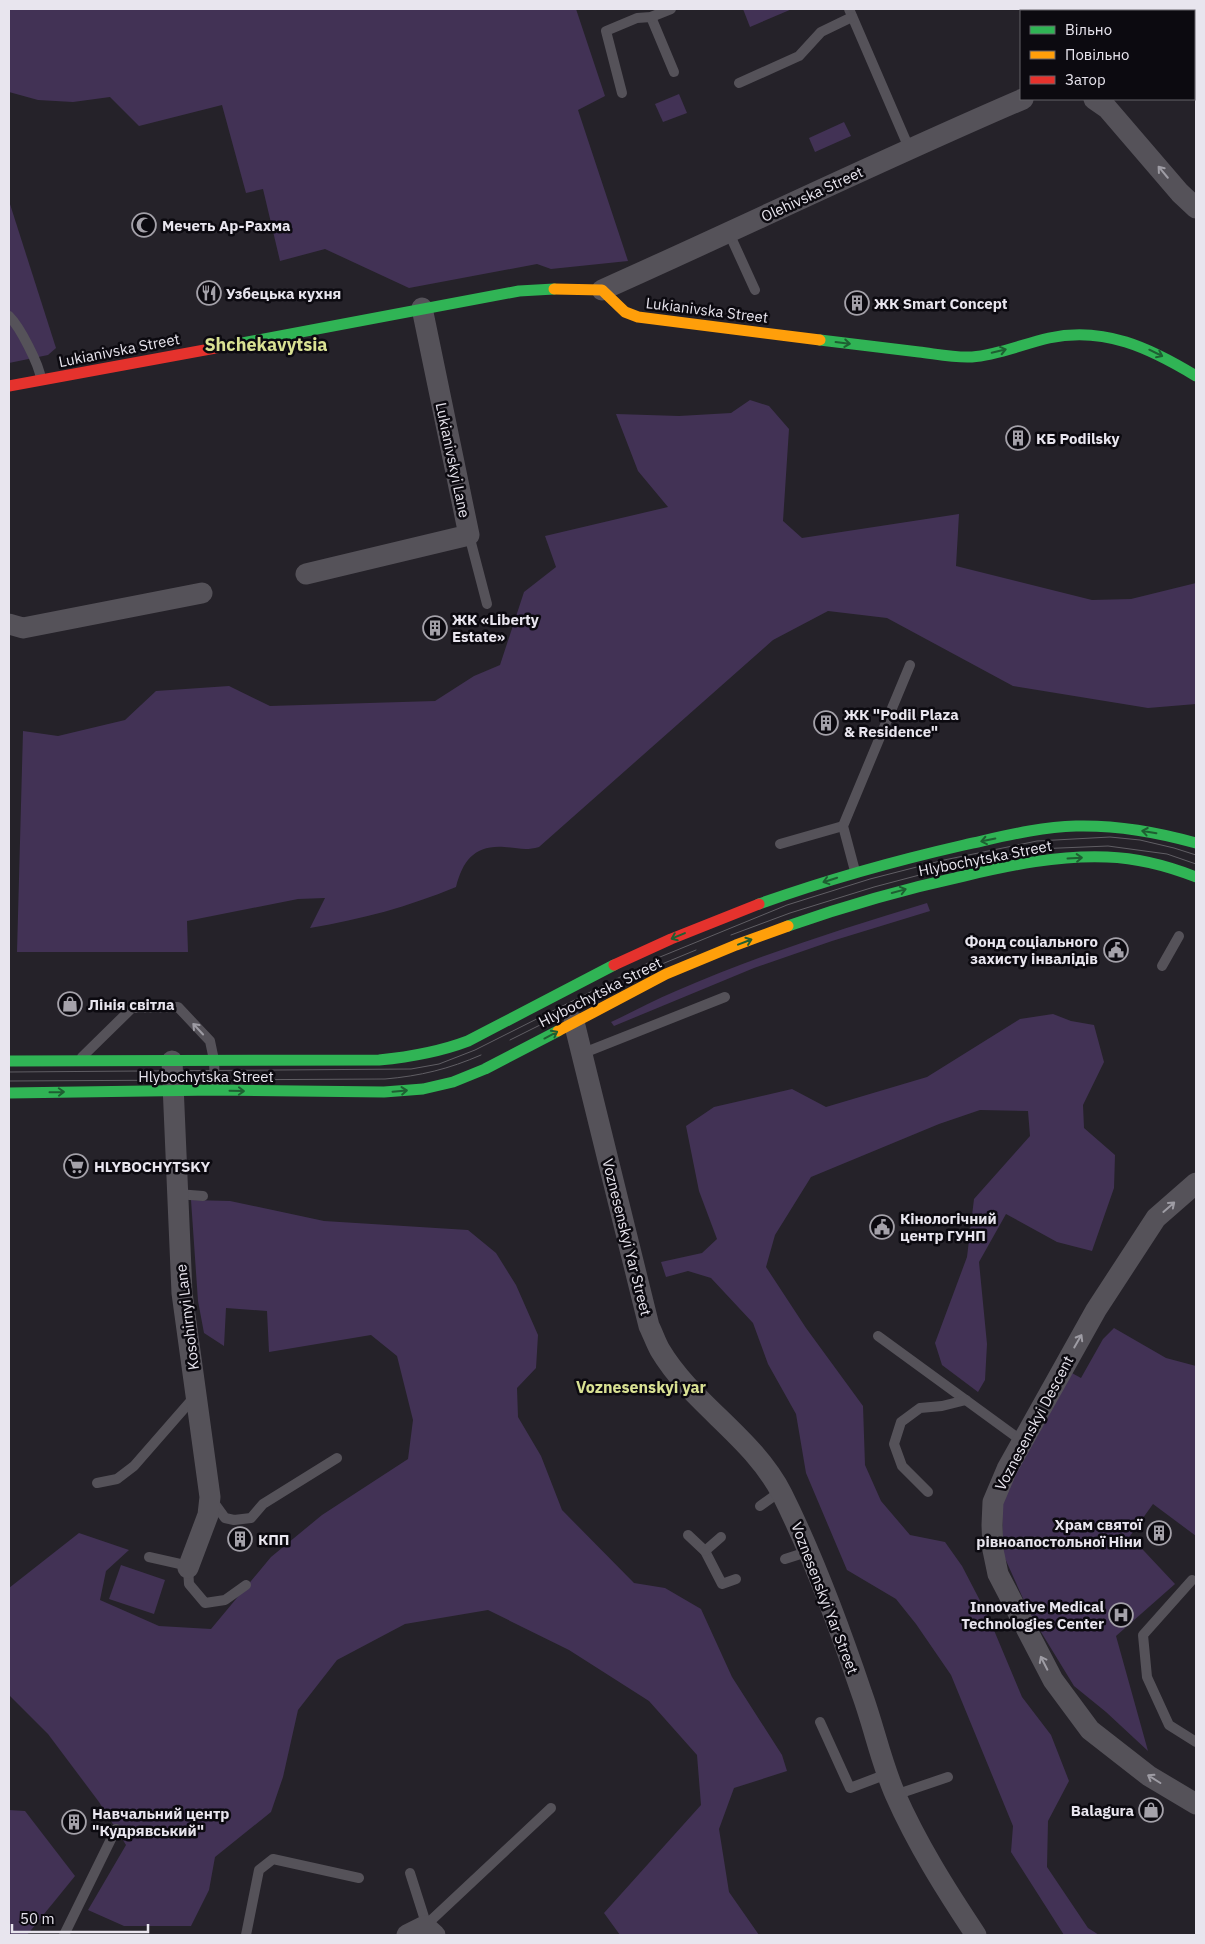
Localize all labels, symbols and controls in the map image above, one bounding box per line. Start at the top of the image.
legend [1020,10,1195,100]
text: Вільно [1065,20,1112,39]
text: Повільно [1065,45,1129,64]
text: Затор [1065,70,1106,89]
street label: Olehivska Street [758,162,866,226]
one-way arrow [1157,166,1168,179]
mosque icon: Мечеть Ар-Рахма [131,212,157,238]
place label: Мечеть Ар-Рахма [162,216,291,235]
restaurant icon: Узбецька кухня [196,280,222,306]
place label: Узбецька кухня [226,284,341,303]
building icon: ЖК Smart Concept [844,290,870,316]
street label: Lukianivska Street [645,293,769,327]
place label: ЖК Smart Concept [874,294,1008,313]
street label: Lukianivska Street [57,329,181,371]
district label: Shchekavytsia [204,333,328,356]
one-way arrow [834,338,850,348]
one-way arrow [990,346,1006,355]
one-way arrow [1148,349,1163,358]
street label: Lukianivskyi Lane [431,401,475,519]
building icon: КБ Podilsky [1005,425,1031,451]
place label: КБ Podilsky [1036,429,1120,448]
place label: ЖК «Liberty Estate» [452,610,539,646]
building icon: ЖК «Liberty Estate» [422,615,448,641]
place label: ЖК "Podil Plaza & Residence" [844,705,959,741]
building icon: ЖК "Podil Plaza & Residence" [813,710,839,736]
one-way arrow [1141,826,1157,836]
street label: Hlybochytska Street [917,836,1053,880]
one-way arrow [980,836,996,845]
one-way arrow [1067,853,1083,862]
one-way arrow [823,875,839,885]
one-way arrow [890,886,906,896]
one-way arrow [671,932,686,942]
place label: Фонд соціального захисту інвалідів [965,932,1098,968]
one-way arrow [737,937,752,946]
public building icon: Фонд соціального захисту інвалідів [1103,937,1129,963]
street label: Hlybochytska Street [535,953,665,1031]
shop icon: Лінія світла [57,991,83,1017]
place label: Лінія світла [88,995,175,1014]
one-way arrow [192,1023,204,1035]
one-way arrow [543,1029,557,1039]
street label: Hlybochytska Street [138,1067,274,1086]
one-way arrow [229,1086,245,1096]
one-way arrow [392,1086,408,1096]
one-way arrow [49,1087,65,1097]
supermarket icon: HLYBOCHYTSKY [63,1153,89,1179]
place label: HLYBOCHYTSKY [94,1157,210,1176]
street label: Voznesenskyi Yar Street [598,1157,656,1317]
one-way arrow [1162,1201,1175,1212]
place label: Кінологічний центр ГУНП [900,1209,997,1245]
public building icon: Кінологічний центр ГУНП [869,1214,895,1240]
street label: Kosohirnyi Lane [171,1263,203,1371]
one-way arrow [1074,1334,1084,1348]
street label: Voznesenskyi Descent [990,1352,1078,1494]
district label: Voznesenskyi yar [576,1377,707,1397]
place label: Храм святої рівноапостольної Ніни [976,1515,1143,1551]
street label: Voznesenskyi Yar Street [787,1519,863,1677]
building icon: Храм святої рівноапостольної Ніни [1146,1520,1172,1546]
building icon: КПП [227,1526,253,1552]
place label: КПП [258,1530,289,1549]
place label: Innovative Medical Technologies Center [961,1597,1104,1633]
hospital icon: Innovative Medical Technologies Center [1108,1602,1134,1628]
one-way arrow [1039,1655,1049,1670]
one-way arrow [1148,1773,1162,1783]
shop icon: Balagura [1138,1797,1164,1823]
place label: Balagura [1071,1801,1134,1820]
place label: Навчальний центр "Кудрявський" [92,1804,229,1840]
building icon: Навчальний центр "Кудрявський" [61,1809,87,1835]
scale bar [12,1902,149,1934]
text: 50 m [20,1909,55,1928]

